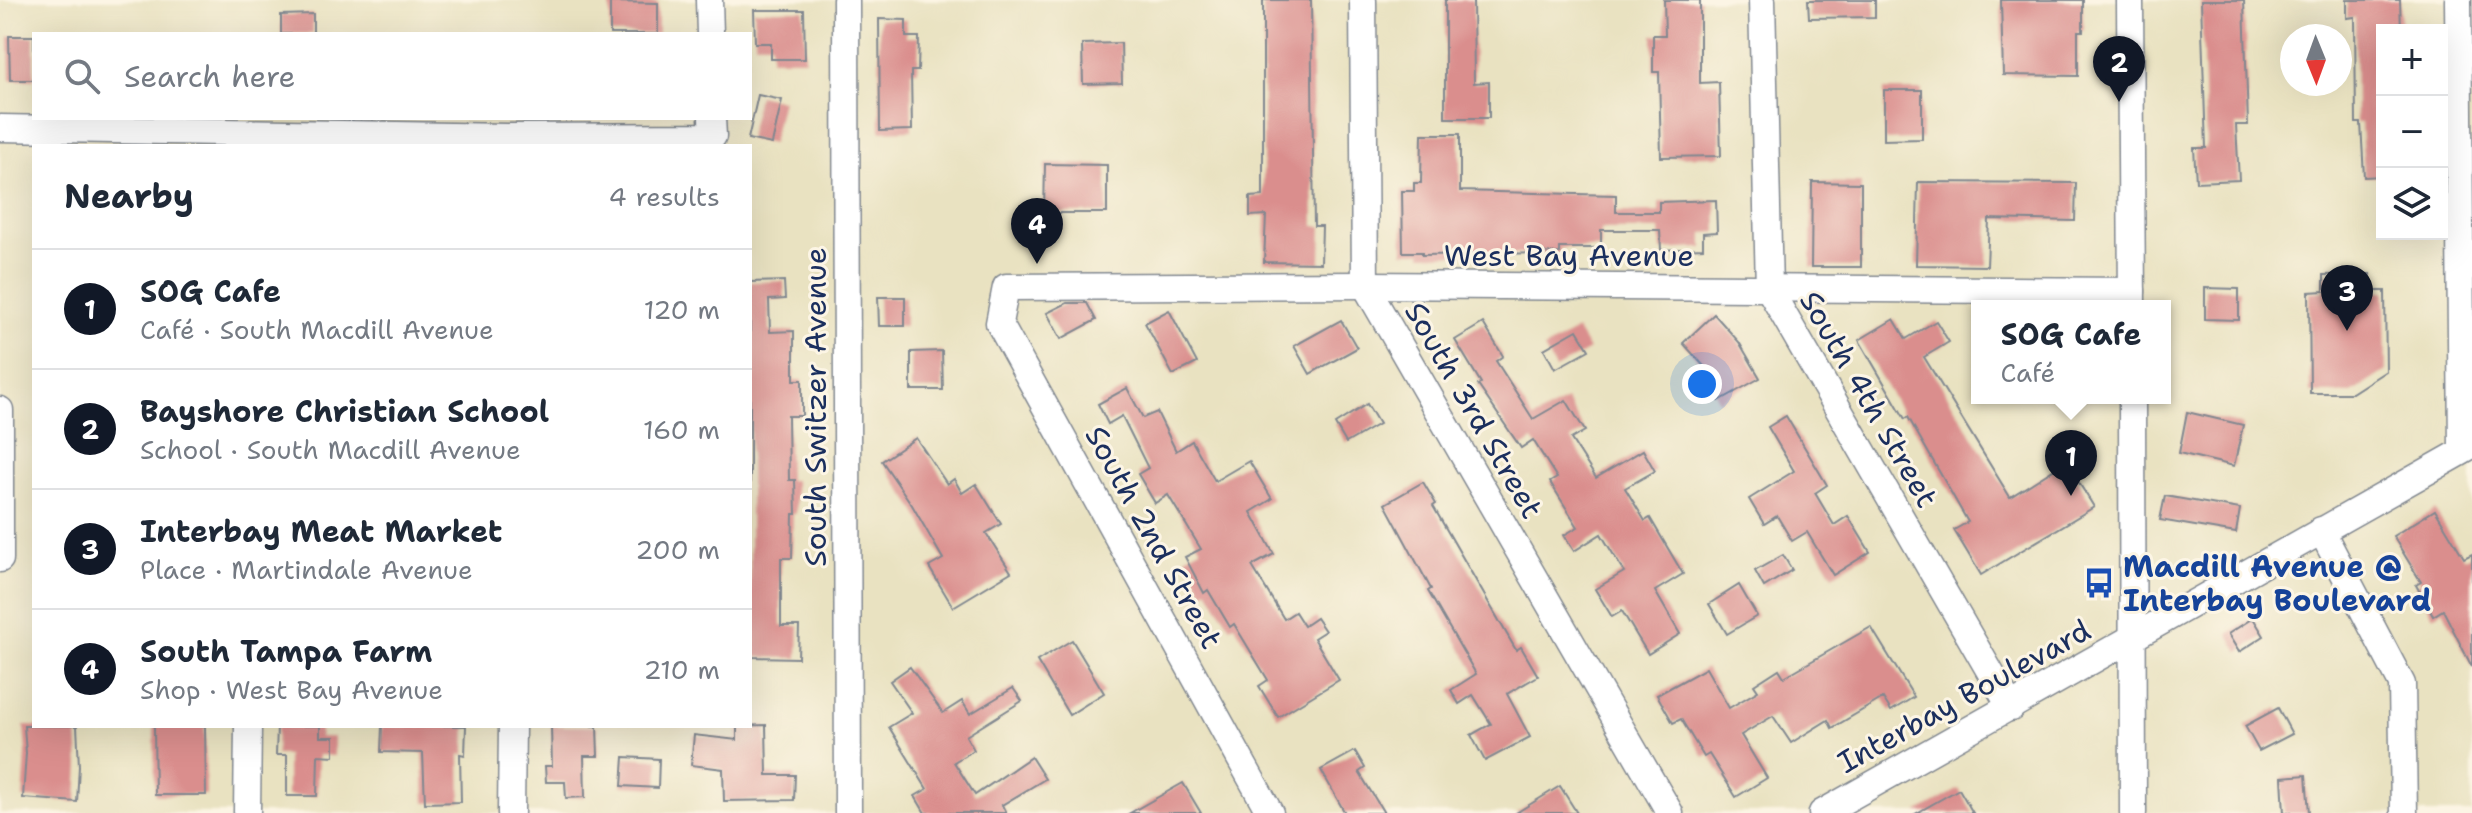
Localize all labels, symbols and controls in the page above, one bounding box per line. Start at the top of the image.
north arrow [2280,24,2352,96]
map controls [2376,24,2448,240]
button: + [2376,24,2448,96]
search box [32,32,752,120]
pin: 2 [2093,36,2145,102]
icon: search [60,54,104,98]
text: Search here [124,56,295,97]
button: − [2376,96,2448,168]
button: layers [2376,168,2448,240]
text: Nearby [64,173,194,219]
text: 4 results [608,179,720,214]
pin: 4 [1011,198,1063,264]
street label: West Bay Avenue [1444,235,1694,276]
street label: South Switzer Avenue [795,247,836,567]
pin: 3 [2321,265,2373,331]
text: SOG Cafe [140,271,281,312]
street label: South 4th Street [1790,283,1948,515]
text: 1 [84,292,96,327]
text: 120 m [644,292,720,327]
street label: South 3rd Street [1395,294,1553,526]
popup [1971,300,2171,404]
text: Café · South Macdill Avenue [140,312,494,347]
text: SOG Cafe [2000,314,2142,355]
text: Café [2000,355,2055,390]
your location [1682,364,1722,404]
text: Bayshore Christian School [140,391,549,432]
text: 2 [81,412,99,447]
text: 160 m [643,412,720,447]
street label: South 2nd Street [1076,418,1232,656]
pin: 1 [2045,430,2097,496]
text: School · South Macdill Avenue [140,432,521,467]
text: Interbay Meat Market [140,511,502,552]
text: 3 [81,532,99,567]
text: 200 m [635,532,720,567]
place label: Macdill Avenue @ Interbay Boulevard [2123,546,2432,621]
text: Place · Martindale Avenue [140,552,473,587]
bus stop icon: Macdill Avenue @ Interbay Boulevard [2082,566,2116,600]
street label: Interbay Boulevard [1830,609,2098,783]
text: South Tampa Farm [140,631,432,672]
text: 4 [81,652,99,687]
text: 210 m [643,652,720,687]
text: Shop · West Bay Avenue [140,672,443,707]

